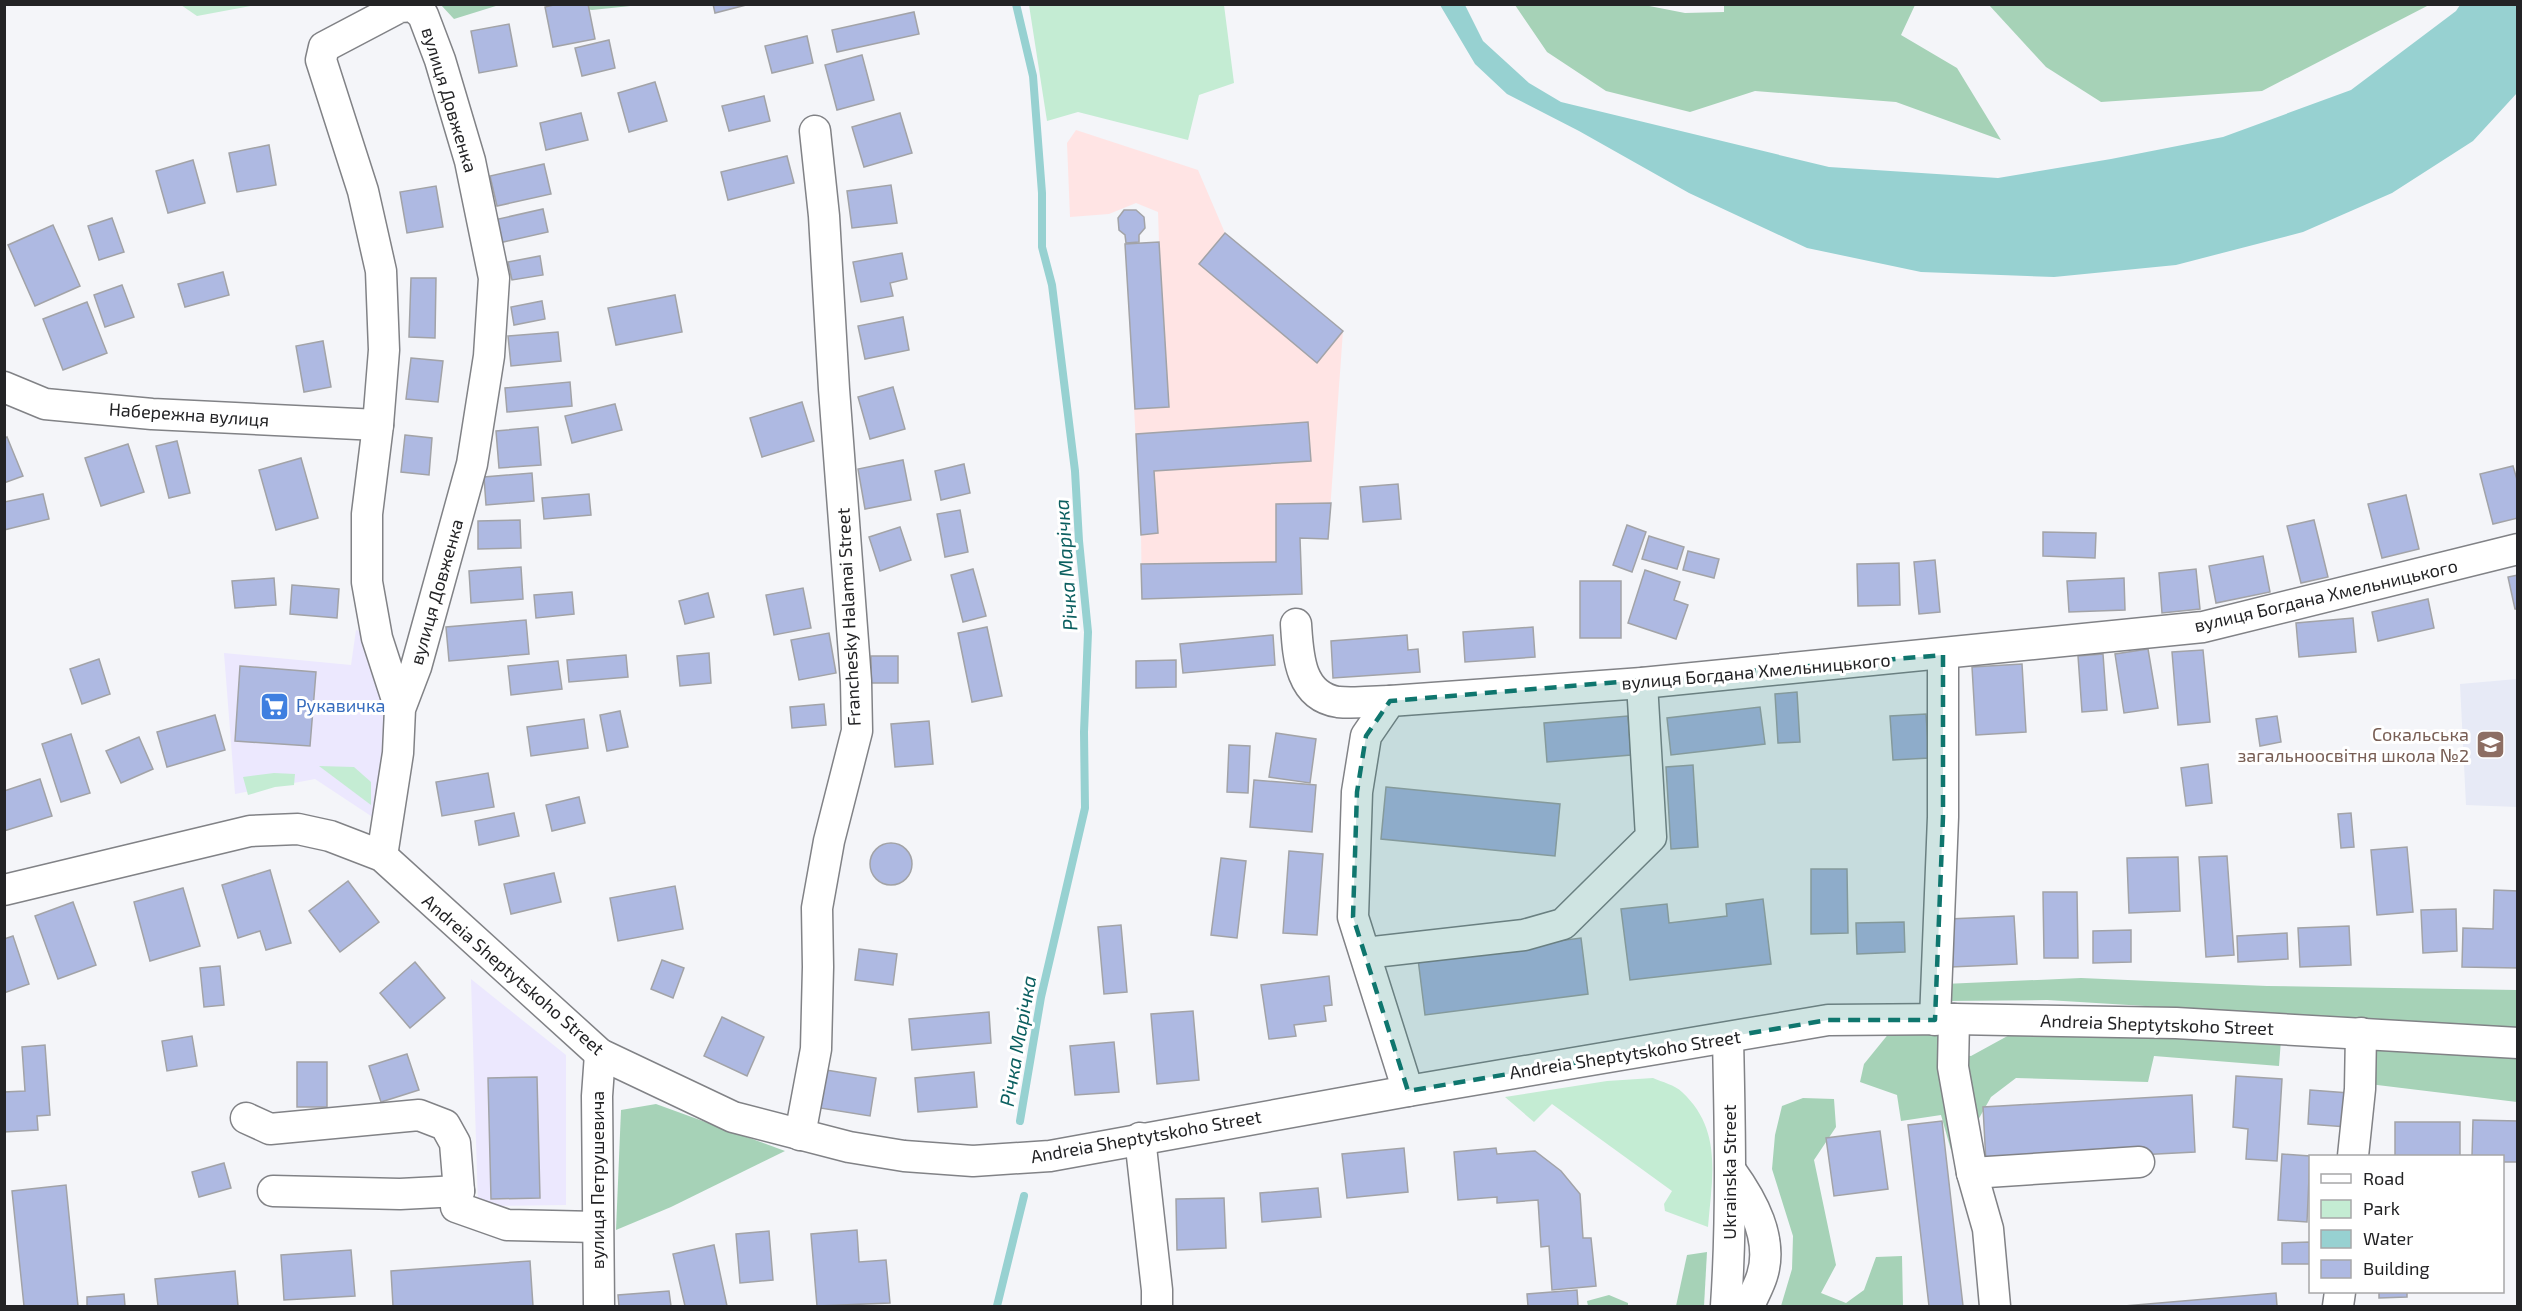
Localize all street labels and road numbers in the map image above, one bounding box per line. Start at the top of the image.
street label: вулиця Довженка [417,24,482,175]
street label: Набережна вулиця [108,397,270,431]
street label: Franchesky Halamai Street [831,507,865,727]
street label: вулиця Довженка [405,516,467,667]
street label: вулиця Богдана Хмельницького [2192,554,2460,636]
street label: вулиця Богдана Хмельницького [1621,648,1891,694]
street label: Andreia Sheptytskoho Street [418,889,609,1059]
street label: Andreia Sheptytskoho Street [2040,1009,2274,1039]
street label: Andreia Sheptytskoho Street [1508,1025,1742,1083]
street label: вулиця Петрушевича [586,1091,608,1269]
street label: Ukrainska Street [1718,1104,1740,1240]
street label: Andreia Sheptytskoho Street [1029,1105,1263,1167]

